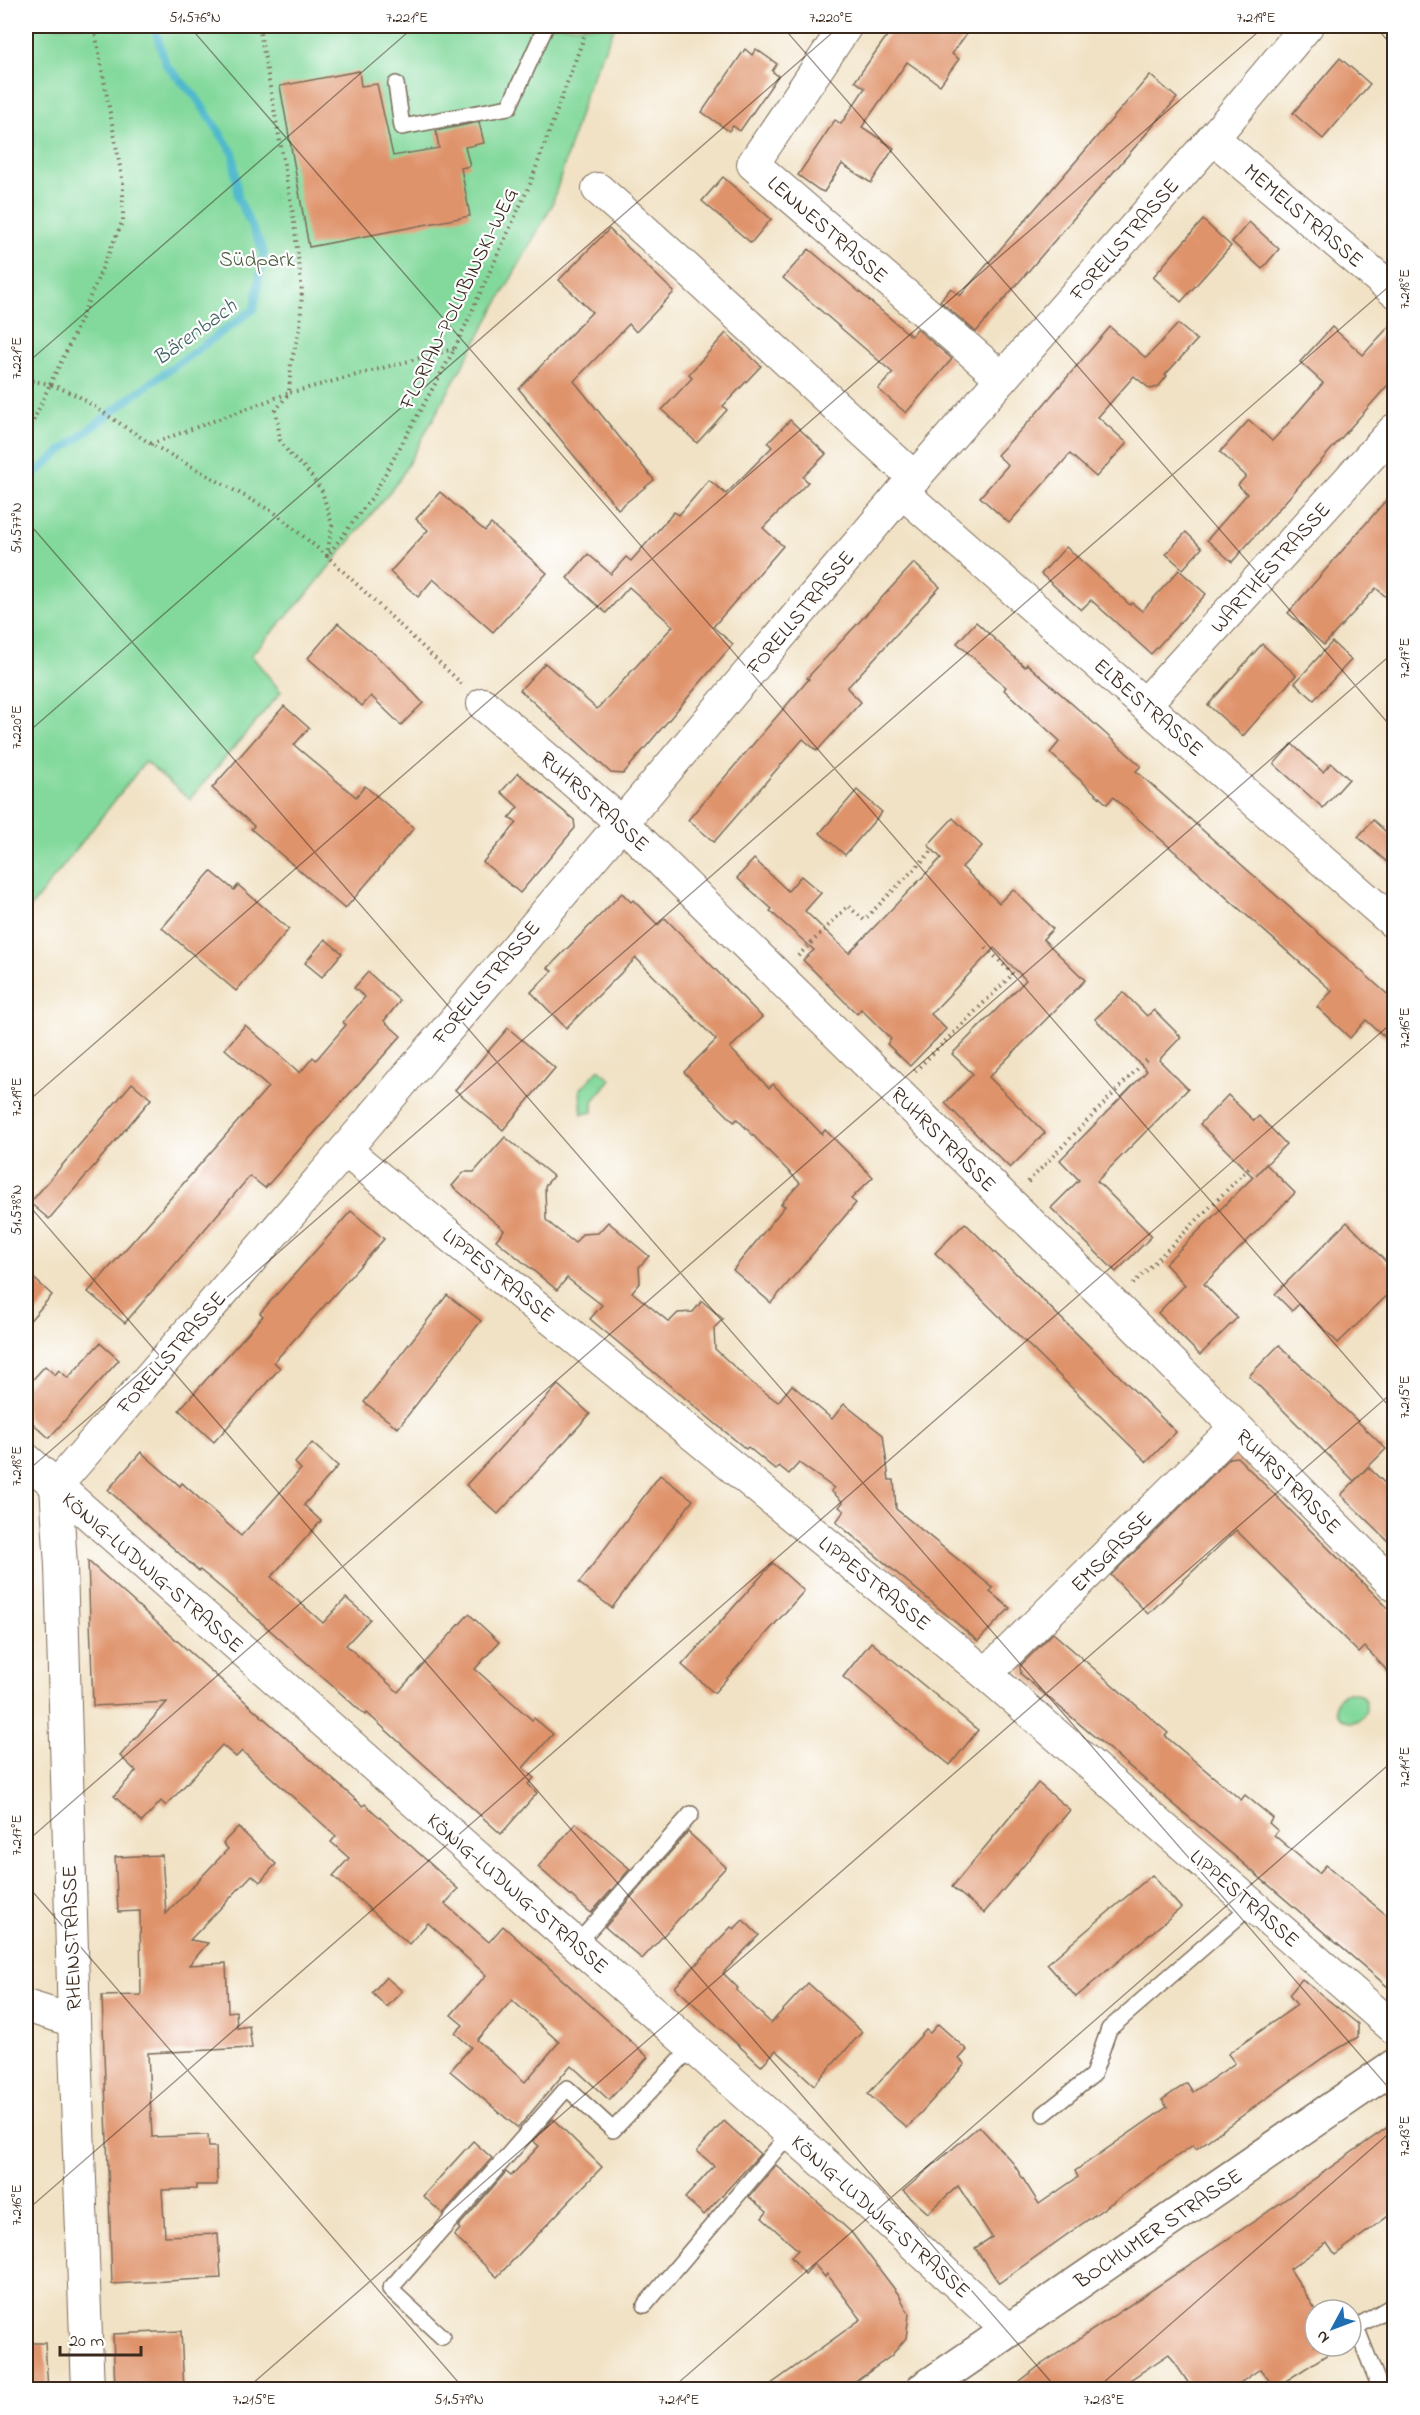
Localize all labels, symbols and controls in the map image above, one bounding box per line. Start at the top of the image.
text: 51.576°N [169,7,221,29]
text: 7.221°E [386,7,428,29]
text: 7.220°E [809,7,853,29]
text: 7.219°E [1236,7,1276,29]
street label: MEMELSTRASSE [1236,157,1369,276]
street label: LENNESTRASSE [760,170,894,291]
street label: FORELLSTRASSE [1063,172,1187,309]
street label: FLORIAN-POLUBINSKI-WEG [393,183,527,416]
park label: Südpark [219,246,296,276]
text: 7.218°E [1394,269,1416,309]
water label: Bärenbach [147,292,245,375]
text: 7.221°E [6,337,28,379]
street label: WARTHESTRASSE [1204,496,1339,641]
text: 51.577°N [6,502,28,554]
street label: FORELLSTRASSE [740,545,863,683]
text: 7.217°E [1394,638,1416,678]
street label: ELBESTRASSE [1086,652,1209,765]
text: 7.220°E [6,705,28,749]
street label: RUHRSTRASSE [532,745,655,860]
street label: FORELLSTRASSE [426,915,549,1053]
text: 7.216°E [1394,1007,1416,1049]
text: 7.219°E [6,1077,28,1117]
street label: RUHRSTRASSE [883,1081,1002,1200]
text: 51.578°N [6,1185,28,1235]
street label: LIPPESTRASSE [435,1222,560,1331]
street label: FORELLSTRASSE [110,1285,234,1422]
text: 7.215°E [1394,1375,1416,1419]
street label: RUHRSTRASSE [1228,1423,1347,1542]
text: 7.218°E [6,1446,28,1486]
street label: KÖNIG-LUDWIG-STRASSE [54,1486,249,1661]
street label: EMSGASSE [1065,1505,1160,1600]
street label: LIPPESTRASSE [811,1530,936,1639]
text: 7.214°E [1394,1747,1416,1787]
street label: KÖNIG-LUDWIG-STRASSE [419,1807,614,1982]
text: 7.217°E [6,1815,28,1855]
street label: LIPPESTRASSE [1182,1843,1305,1956]
street label: RHEINSTRASSE [55,1865,91,2011]
text: 7.213°E [1394,2116,1416,2156]
street label: KÖNIG-LUDWIG-STRASSE [783,2129,976,2306]
street label: BOCHUMER STRASSE [1068,2162,1249,2298]
text: 7.216°E [6,2184,28,2226]
north arrow [1303,2298,1363,2358]
scale bar [60,2319,141,2357]
text: N [1310,2324,1336,2348]
text: 20 m [69,2329,104,2355]
text: 7.215°E [232,2389,276,2411]
text: 51.579°N [434,2389,484,2411]
text: 7.214°E [659,2389,699,2411]
text: 7.213°E [1084,2389,1124,2411]

